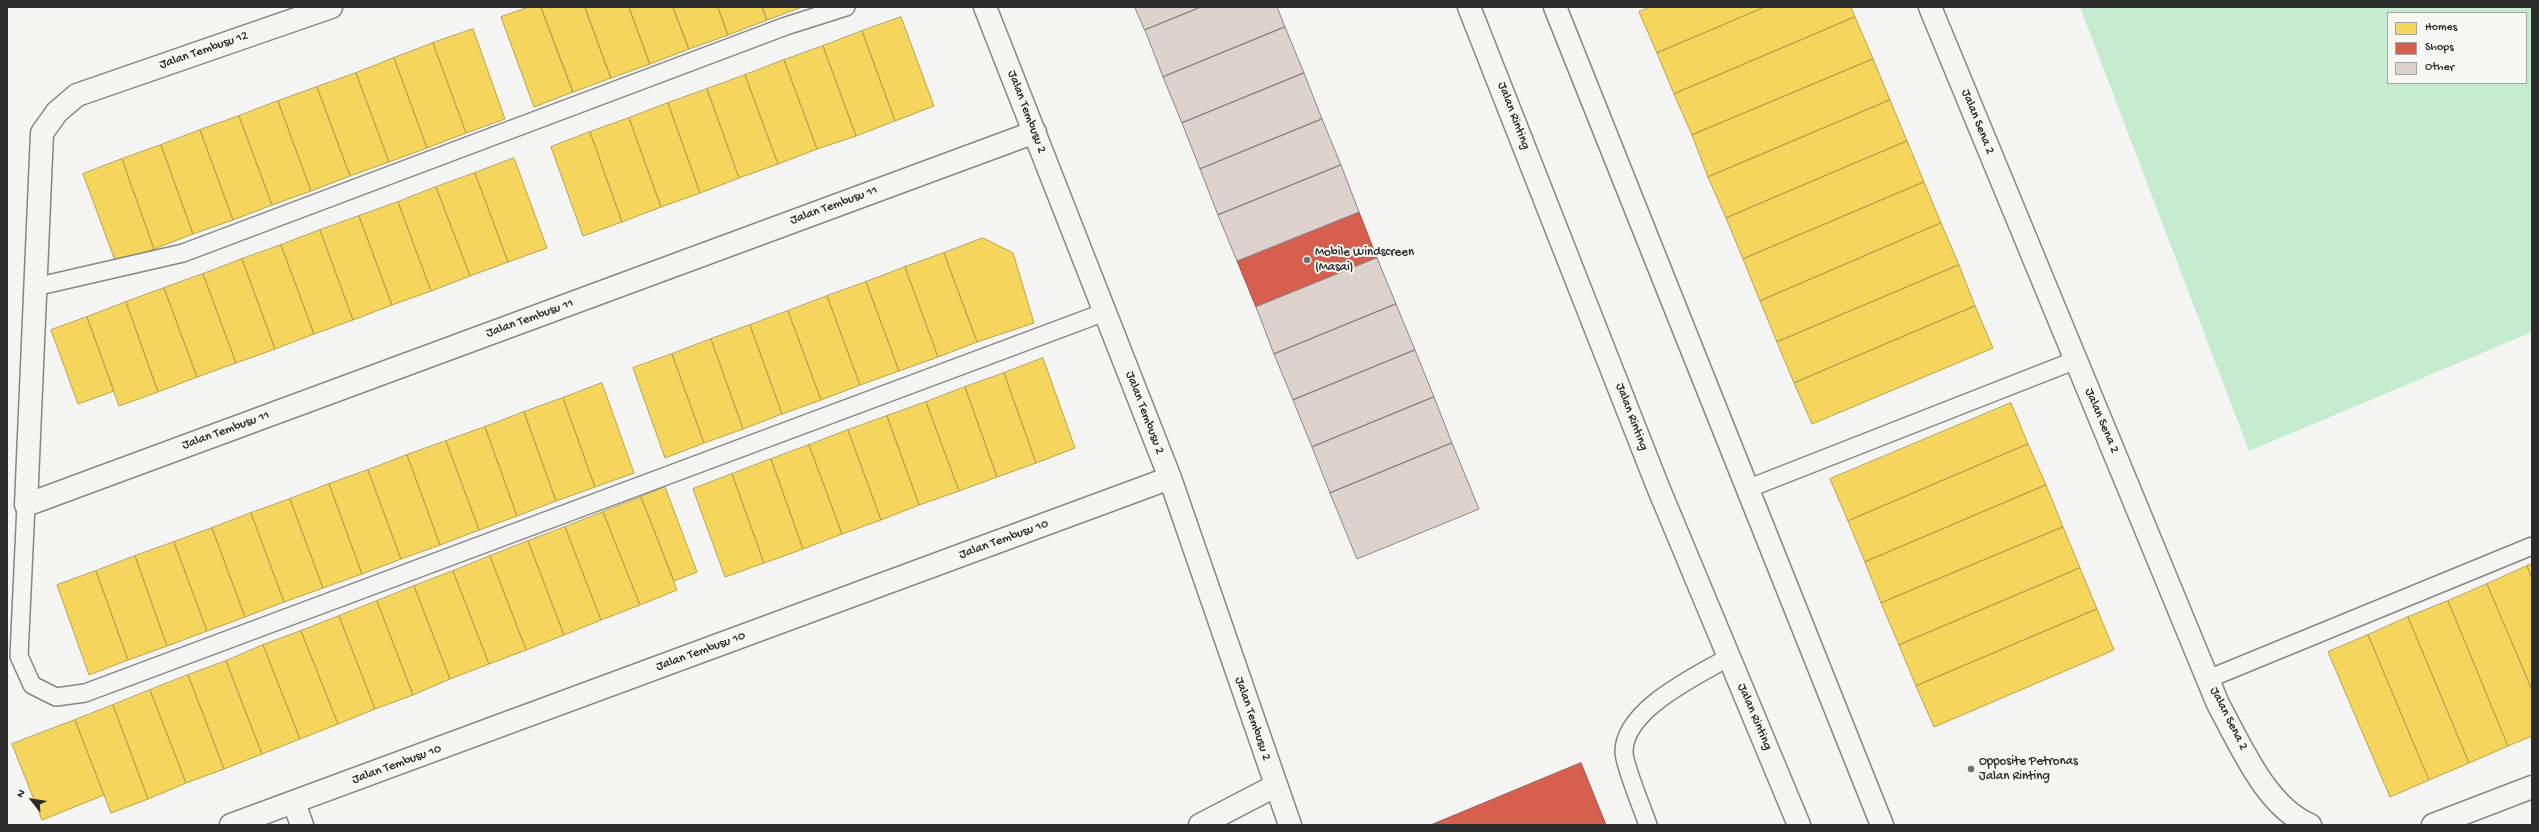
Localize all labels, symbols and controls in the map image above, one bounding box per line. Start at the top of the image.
legend [2387,12,2527,84]
text: Homes [2425,21,2457,35]
street label: Jalan Tembusu 12 [158,28,250,74]
text: Shops [2425,41,2454,55]
text: Other [2425,61,2454,75]
street label: Jalan Tembusu 2 [1003,68,1049,156]
street label: Jalan Rinting [1493,80,1533,152]
street label: Jalan Sena 2 [1957,87,1997,157]
street label: Jalan Tembusu 11 [788,183,880,229]
place label: Mobile Windscreen (Masai) [1315,245,1414,276]
marker: Mobile Windscreen (Masai) [1302,255,1312,265]
street label: Jalan Tembusu 11 [484,296,576,342]
street label: Jalan Tembusu 2 [1121,369,1167,457]
street label: Jalan Rinting [1611,381,1651,453]
street label: Jalan Sena 2 [2080,386,2122,456]
street label: Jalan Tembusu 11 [180,408,272,454]
street label: Jalan Tembusu 10 [957,517,1051,563]
street label: Jalan Tembusu 10 [654,629,748,675]
street label: Jalan Tembusu 2 [1230,675,1274,763]
street label: Jalan Rinting [1733,681,1775,753]
street label: Jalan Sena 2 [2205,685,2251,753]
street label: Jalan Tembusu 10 [350,742,444,788]
place label: Opposite Petronas Jalan Rinting [1979,754,2078,785]
marker: Opposite Petronas Jalan Rinting [1966,764,1976,774]
north arrow [12,780,52,820]
text: N [15,788,29,800]

